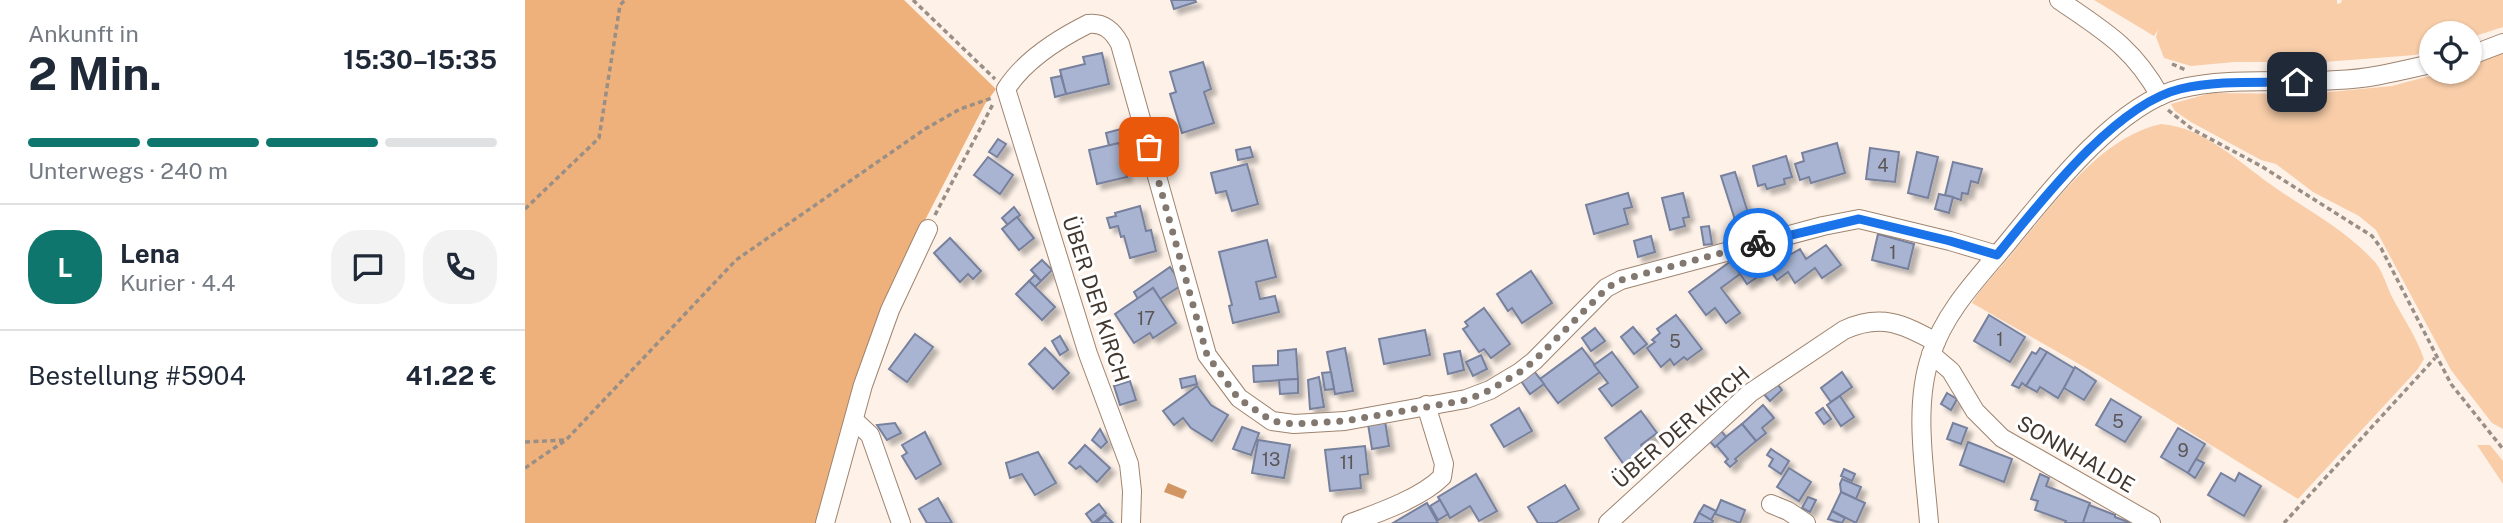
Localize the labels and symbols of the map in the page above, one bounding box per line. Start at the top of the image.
pin [2267,52,2327,112]
pin [1119,117,1179,177]
house number: 4 [1877,155,1889,176]
courier [1723,208,1793,278]
street label: ÜBER DER KIRCH [1057,213,1135,385]
house number: 1 [1889,242,1897,263]
house number: 17 [1137,308,1155,329]
house number: 1 [1996,329,2004,350]
house number: 5 [1669,331,1681,352]
street label: ÜBER DER KIRCH [1607,361,1755,493]
street label: SONNHALDE [2013,410,2139,498]
house number: 5 [2112,411,2124,432]
house number: 9 [2177,440,2189,461]
house number: 13 [1262,449,1280,470]
house number: 11 [1340,452,1354,473]

